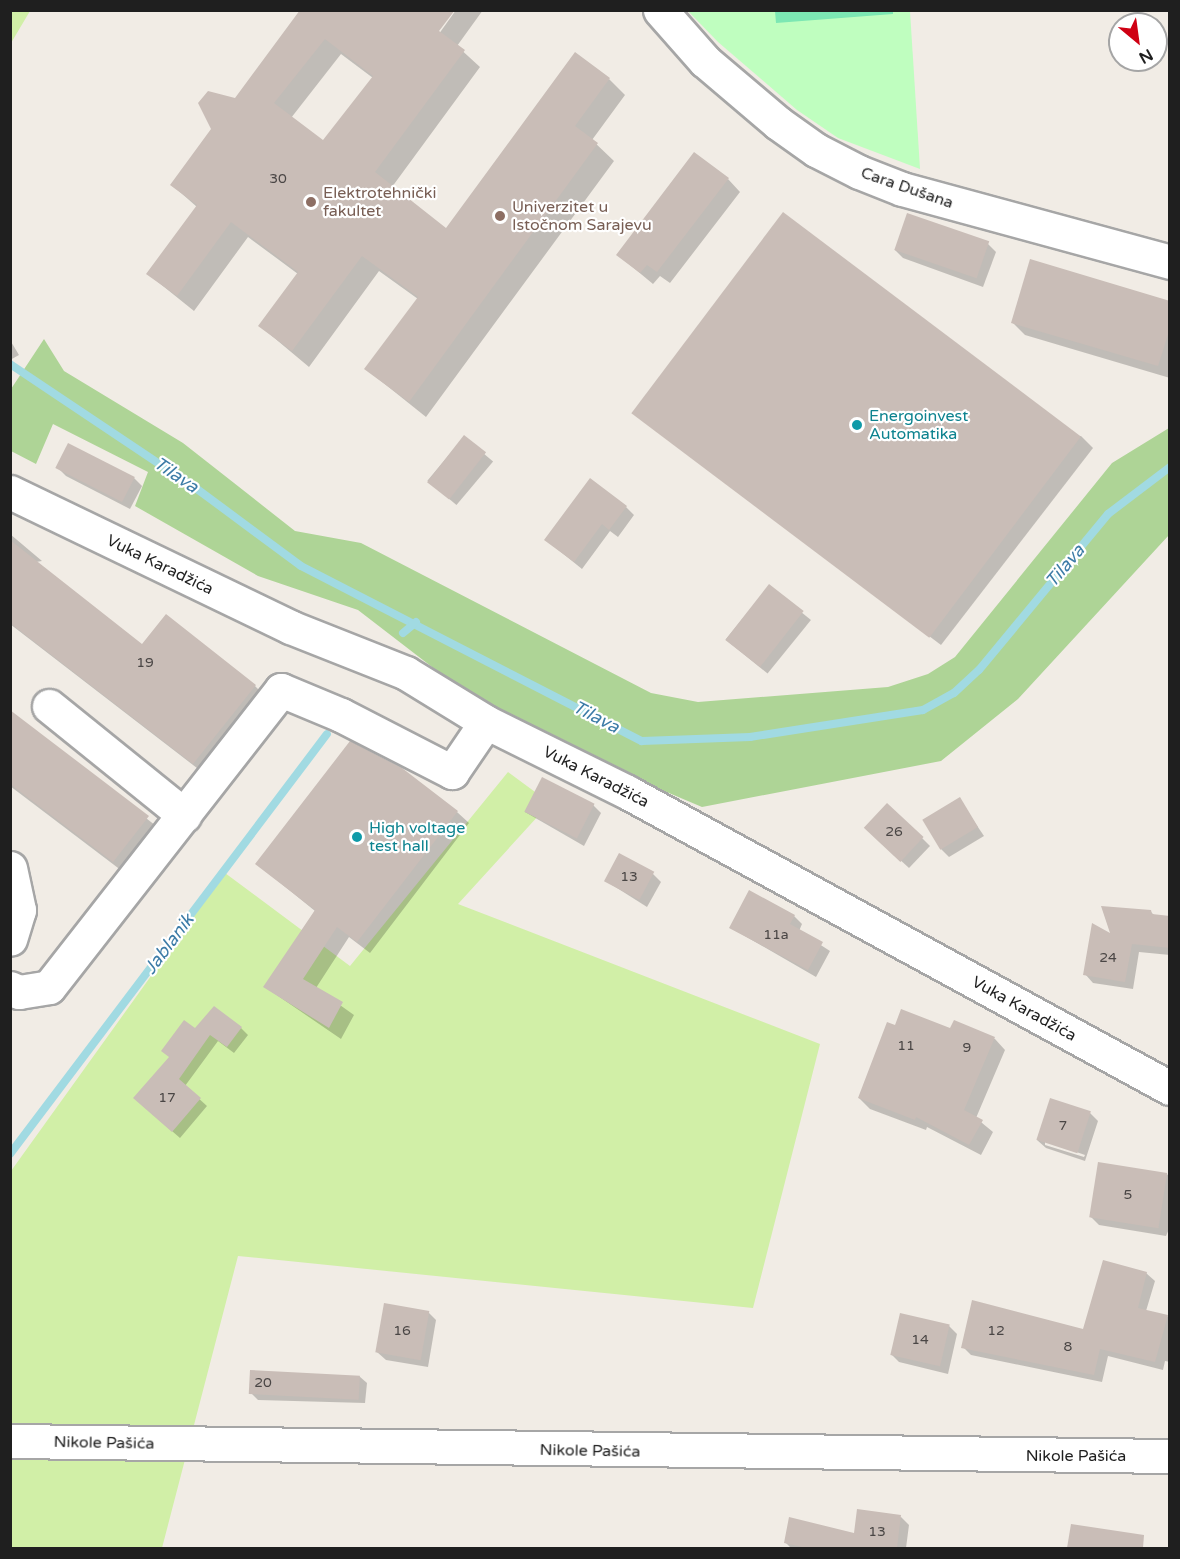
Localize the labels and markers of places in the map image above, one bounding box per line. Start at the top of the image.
place label: Elektrotehnički fakultet [323,183,436,221]
marker: Elektrotehnički fakultet [304,195,318,209]
place label: Univerzitet u Istočnom Sarajevu [512,197,652,235]
marker: Univerzitet u Istočnom Sarajevu [493,209,507,223]
place label: Energoinvest Automatika [869,406,968,444]
marker: Energoinvest Automatika [850,418,864,432]
place label: High voltage test hall [369,818,465,856]
marker: High voltage test hall [350,830,364,844]

